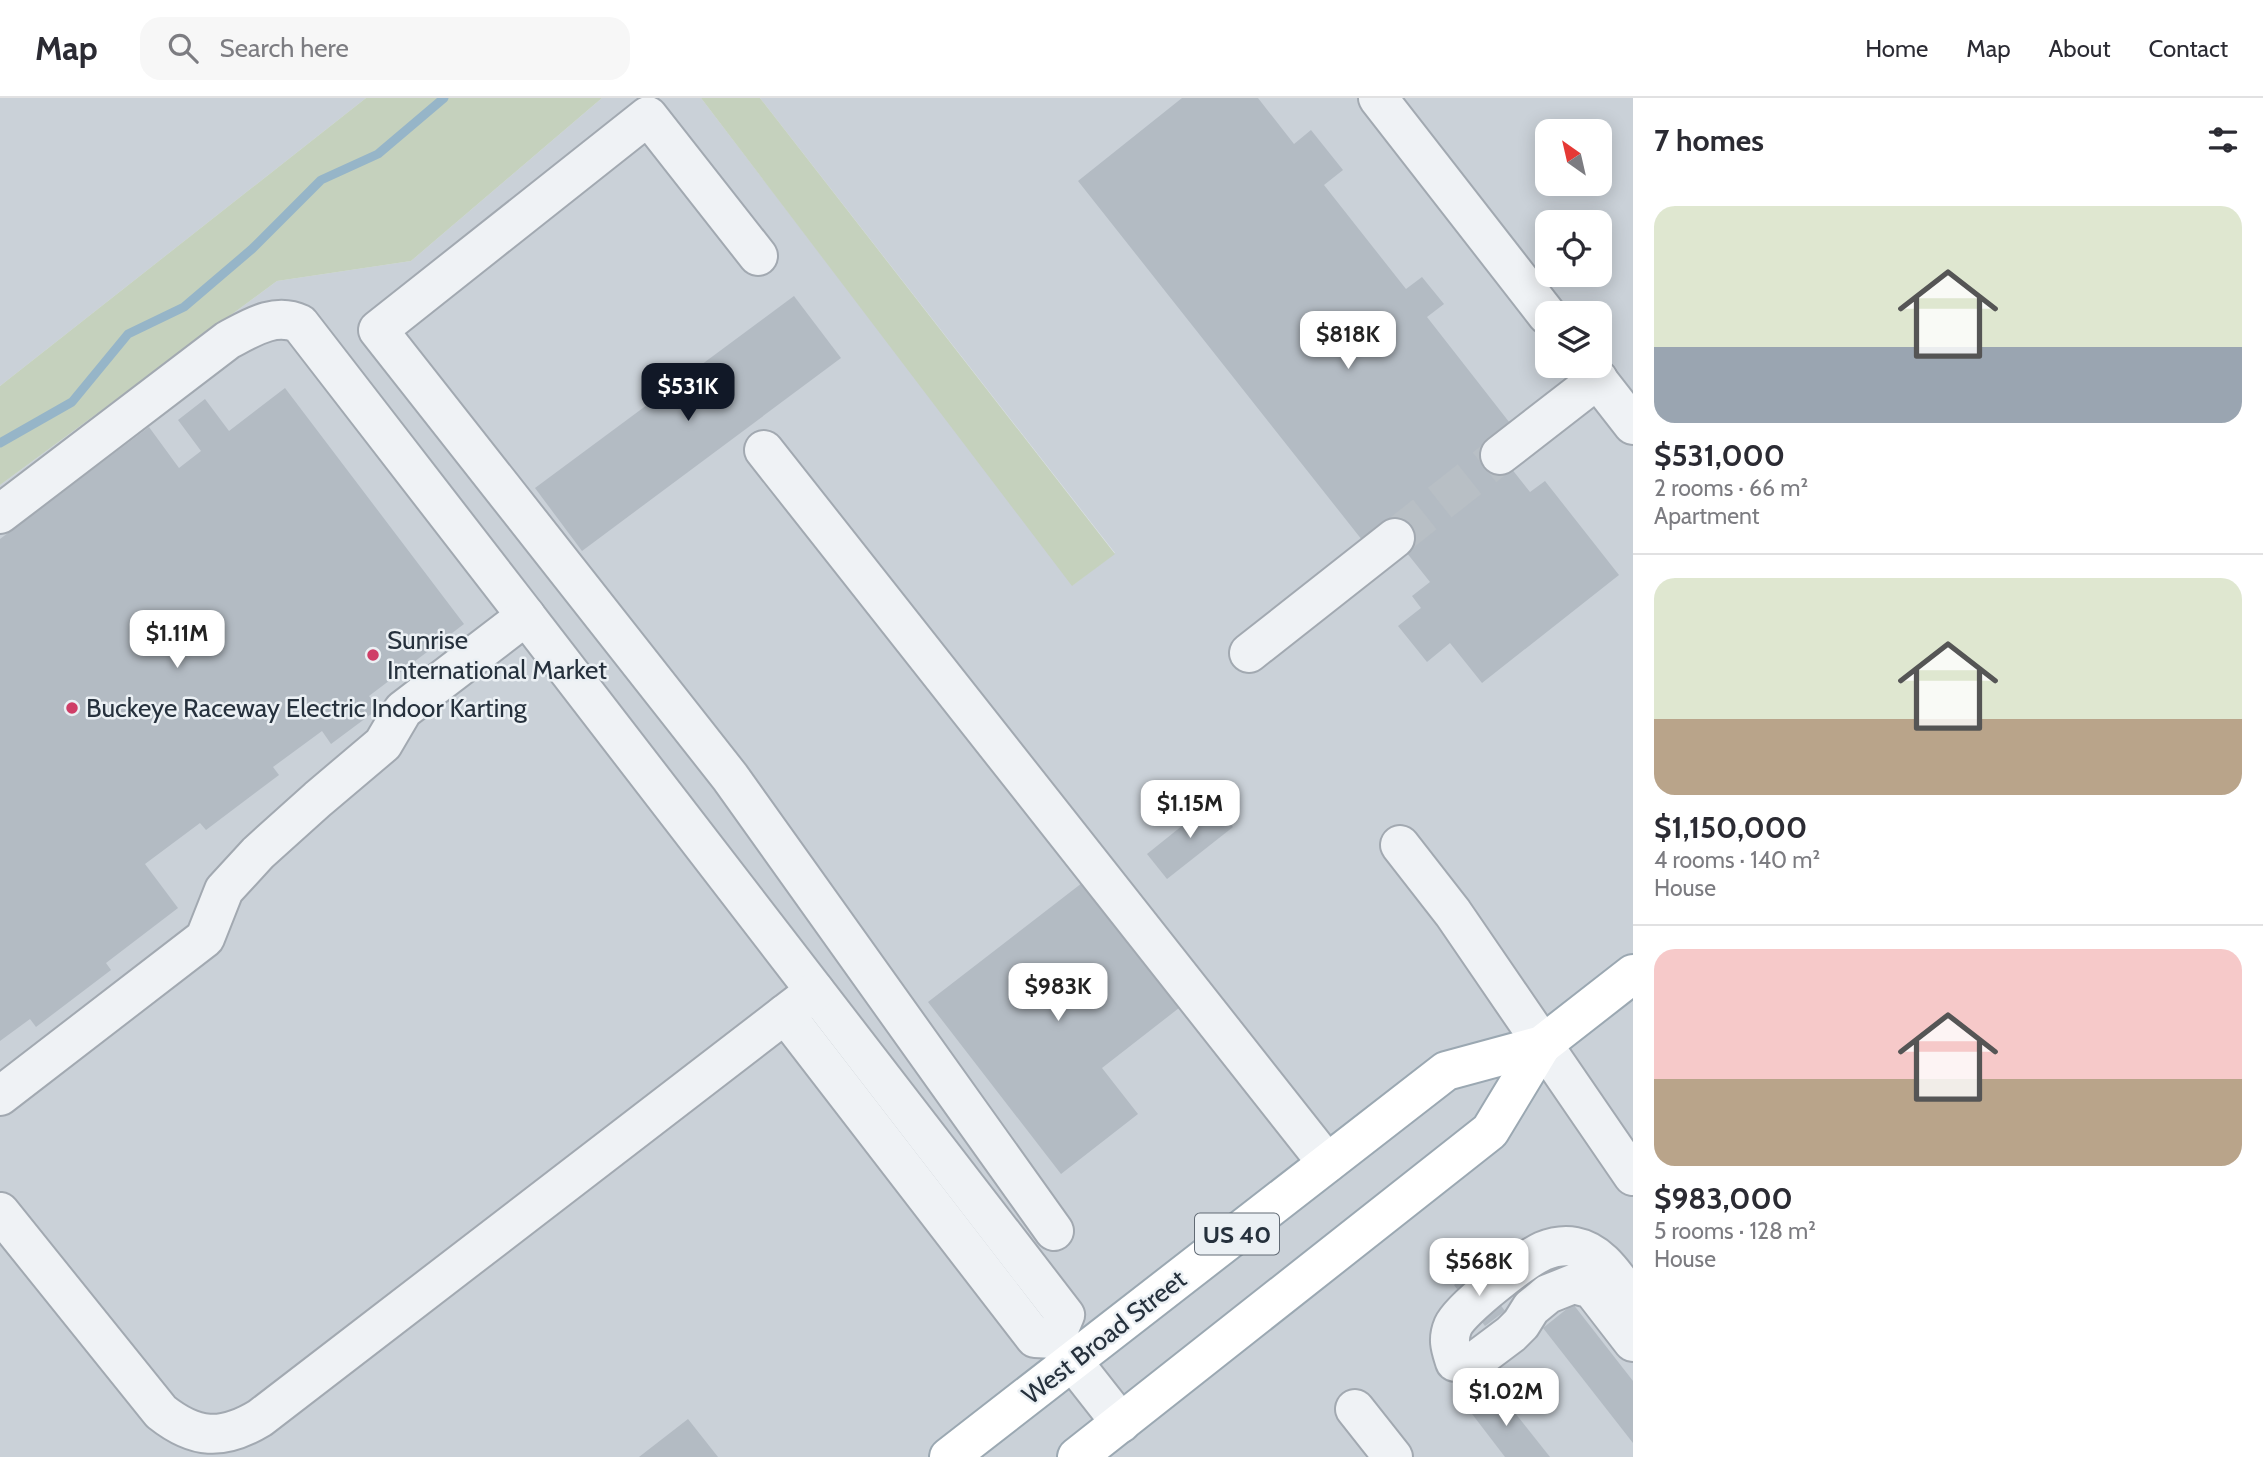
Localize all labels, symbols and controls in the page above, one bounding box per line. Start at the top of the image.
search box [140,17,630,80]
text: Map [35,28,98,68]
icon: search [164,29,202,67]
text: Search here [220,32,349,64]
text: Home [1865,34,1928,63]
text: Map [1966,34,2011,63]
text: About [2049,34,2111,63]
text: Contact [2149,34,2228,63]
north arrow [1535,119,1612,196]
map controls [1535,119,1612,378]
icon: filters [2204,121,2242,159]
text: 7 homes [1654,122,1764,159]
button: locate [1535,210,1612,287]
icon: home [1885,251,2011,377]
button: layers [1535,301,1612,378]
pin: $818K [1299,312,1397,371]
text: $818K [1316,320,1380,348]
pin: $531K [639,364,737,423]
text: $531K [658,372,719,400]
text: $531,000 [1654,437,1785,474]
text: 2 rooms · 66 m² [1654,474,1808,502]
text: Apartment [1654,502,1759,530]
pin: $1.11M [120,610,234,670]
text: $1.11M [146,619,208,647]
icon: home [1885,623,2011,749]
place label: Sunrise International Market [387,624,607,686]
marker: Sunrise International Market [365,647,381,663]
place label: Buckeye Raceway Electric Indoor Karting [86,692,528,724]
marker: Buckeye Raceway Electric Indoor Karting [64,700,80,716]
pin: $1.15M [1133,780,1247,840]
text: $1.15M [1157,789,1223,817]
text: $1,150,000 [1654,809,1807,846]
text: 4 rooms · 140 m² [1654,846,1820,874]
text: House [1654,874,1716,902]
pin: $983K [1009,964,1107,1023]
text: $983K [1025,972,1091,1000]
icon: home [1885,994,2011,1120]
text: $983,000 [1654,1180,1793,1217]
road number: US 40 [1195,1214,1279,1254]
text: 5 rooms · 128 m² [1654,1217,1816,1245]
pin: $568K [1430,1238,1528,1298]
text: House [1654,1245,1716,1273]
text: $568K [1446,1247,1512,1275]
street label: West Broad Street [1016,1263,1193,1411]
pin: $1.02M [1449,1368,1563,1428]
text: $1.02M [1469,1377,1543,1405]

